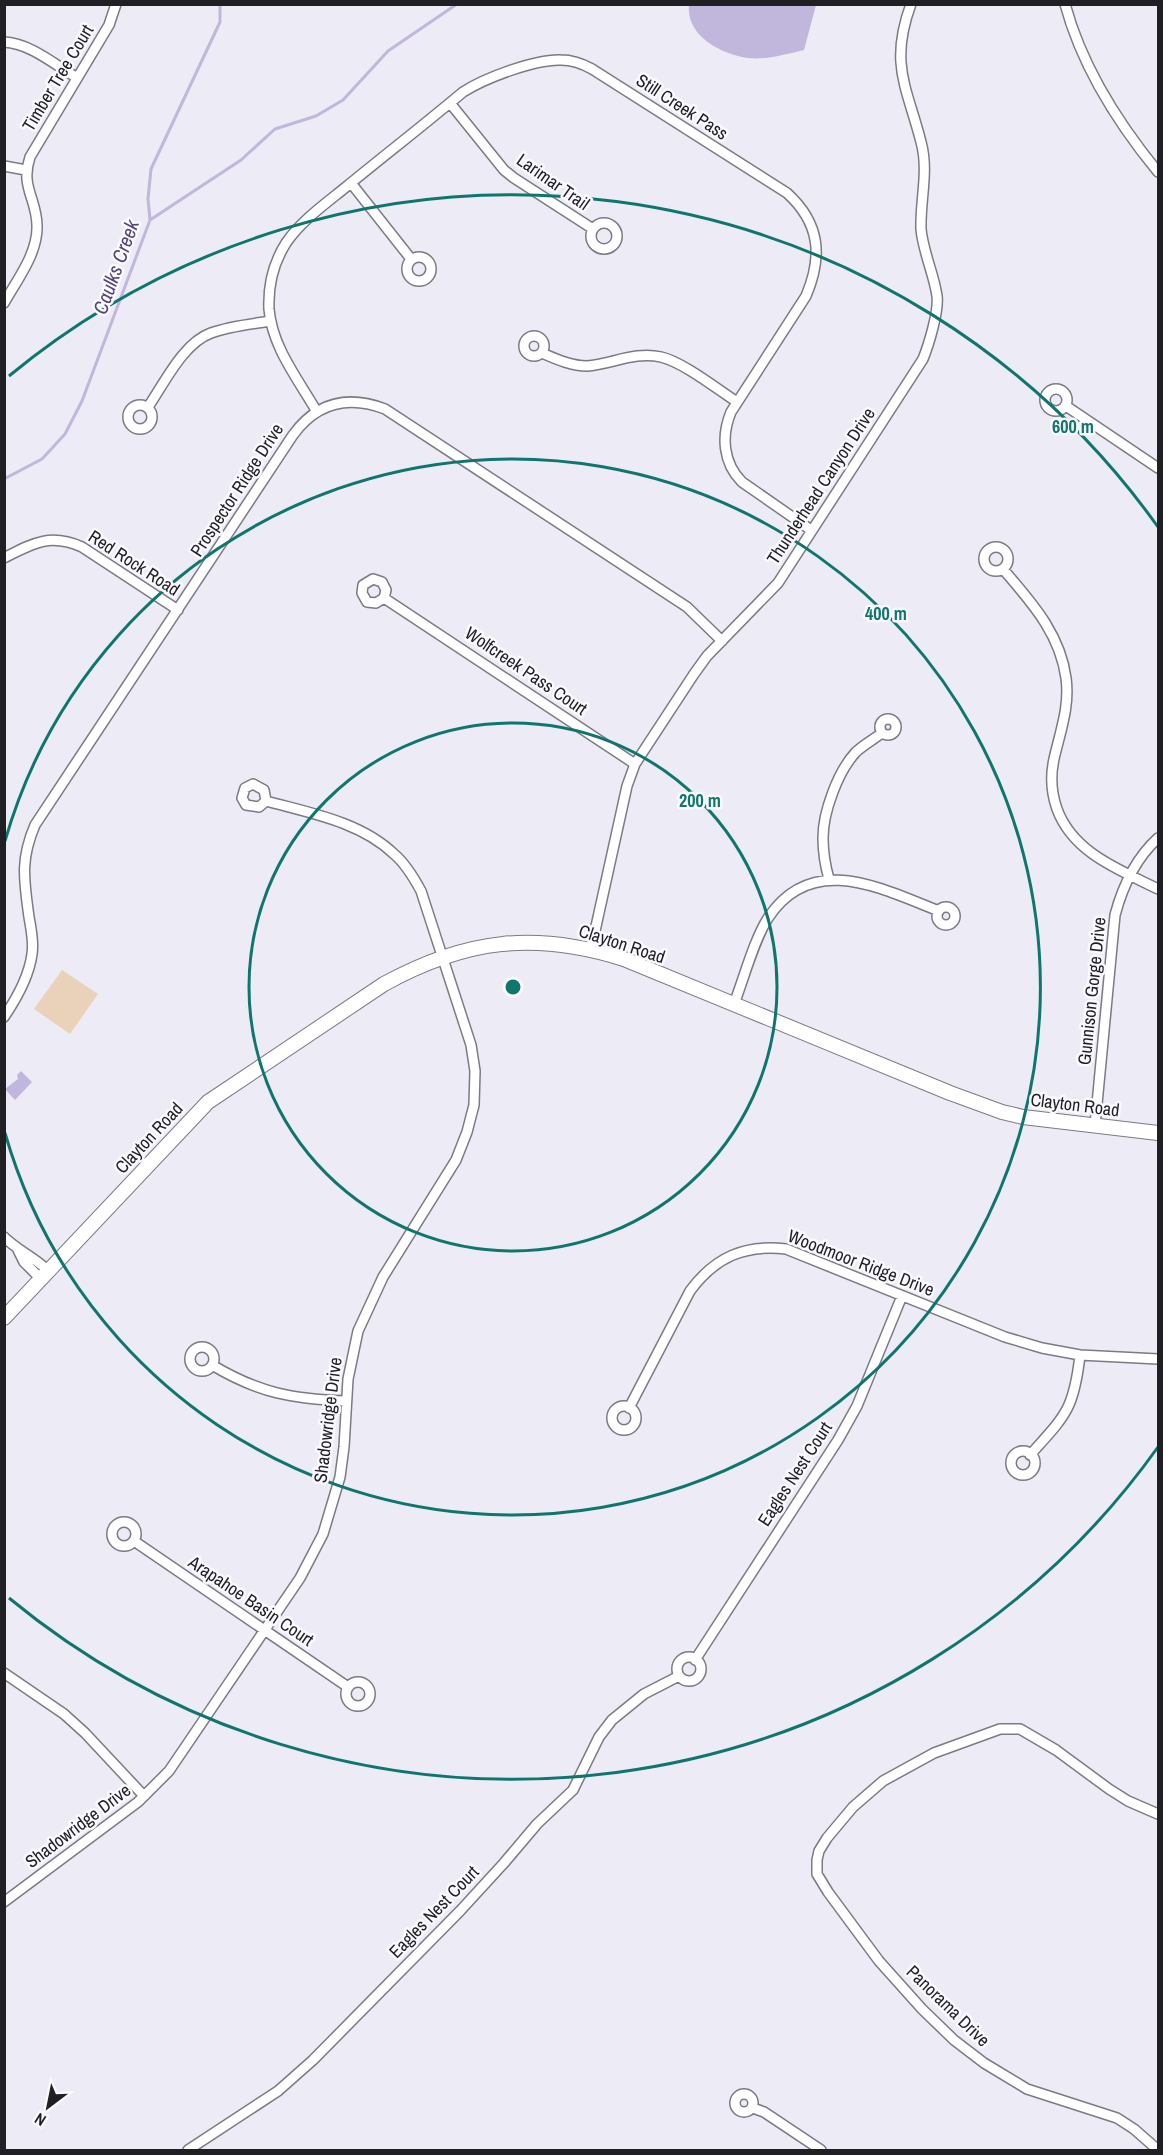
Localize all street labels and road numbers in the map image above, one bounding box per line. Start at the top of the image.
street label: Timber Tree Court [16,20,99,136]
street label: Still Creek Pass [631,68,733,146]
street label: Larimar Trail [512,147,595,216]
street label: Thunderhead Canyon Drive [760,403,881,569]
street label: Prospector Ridge Drive [184,418,289,561]
street label: Red Rock Road [84,524,185,601]
street label: Wolfcreek Pass Court [460,620,592,721]
street label: Gunnison Gorge Drive [1071,916,1112,1066]
street label: Clayton Road [576,918,669,969]
street label: Clayton Road [1029,1087,1121,1122]
street label: Clayton Road [109,1096,188,1179]
street label: Woodmoor Ridge Drive [784,1223,938,1302]
street label: Shadowridge Drive [307,1356,348,1484]
street label: Eagles Nest Court [751,1417,838,1531]
street label: Arapahoe Basin Court [183,1549,319,1652]
street label: Shadowridge Drive [20,1778,136,1874]
street label: Eagles Nest Court [383,1860,484,1963]
street label: Panorama Drive [901,1959,996,2052]

